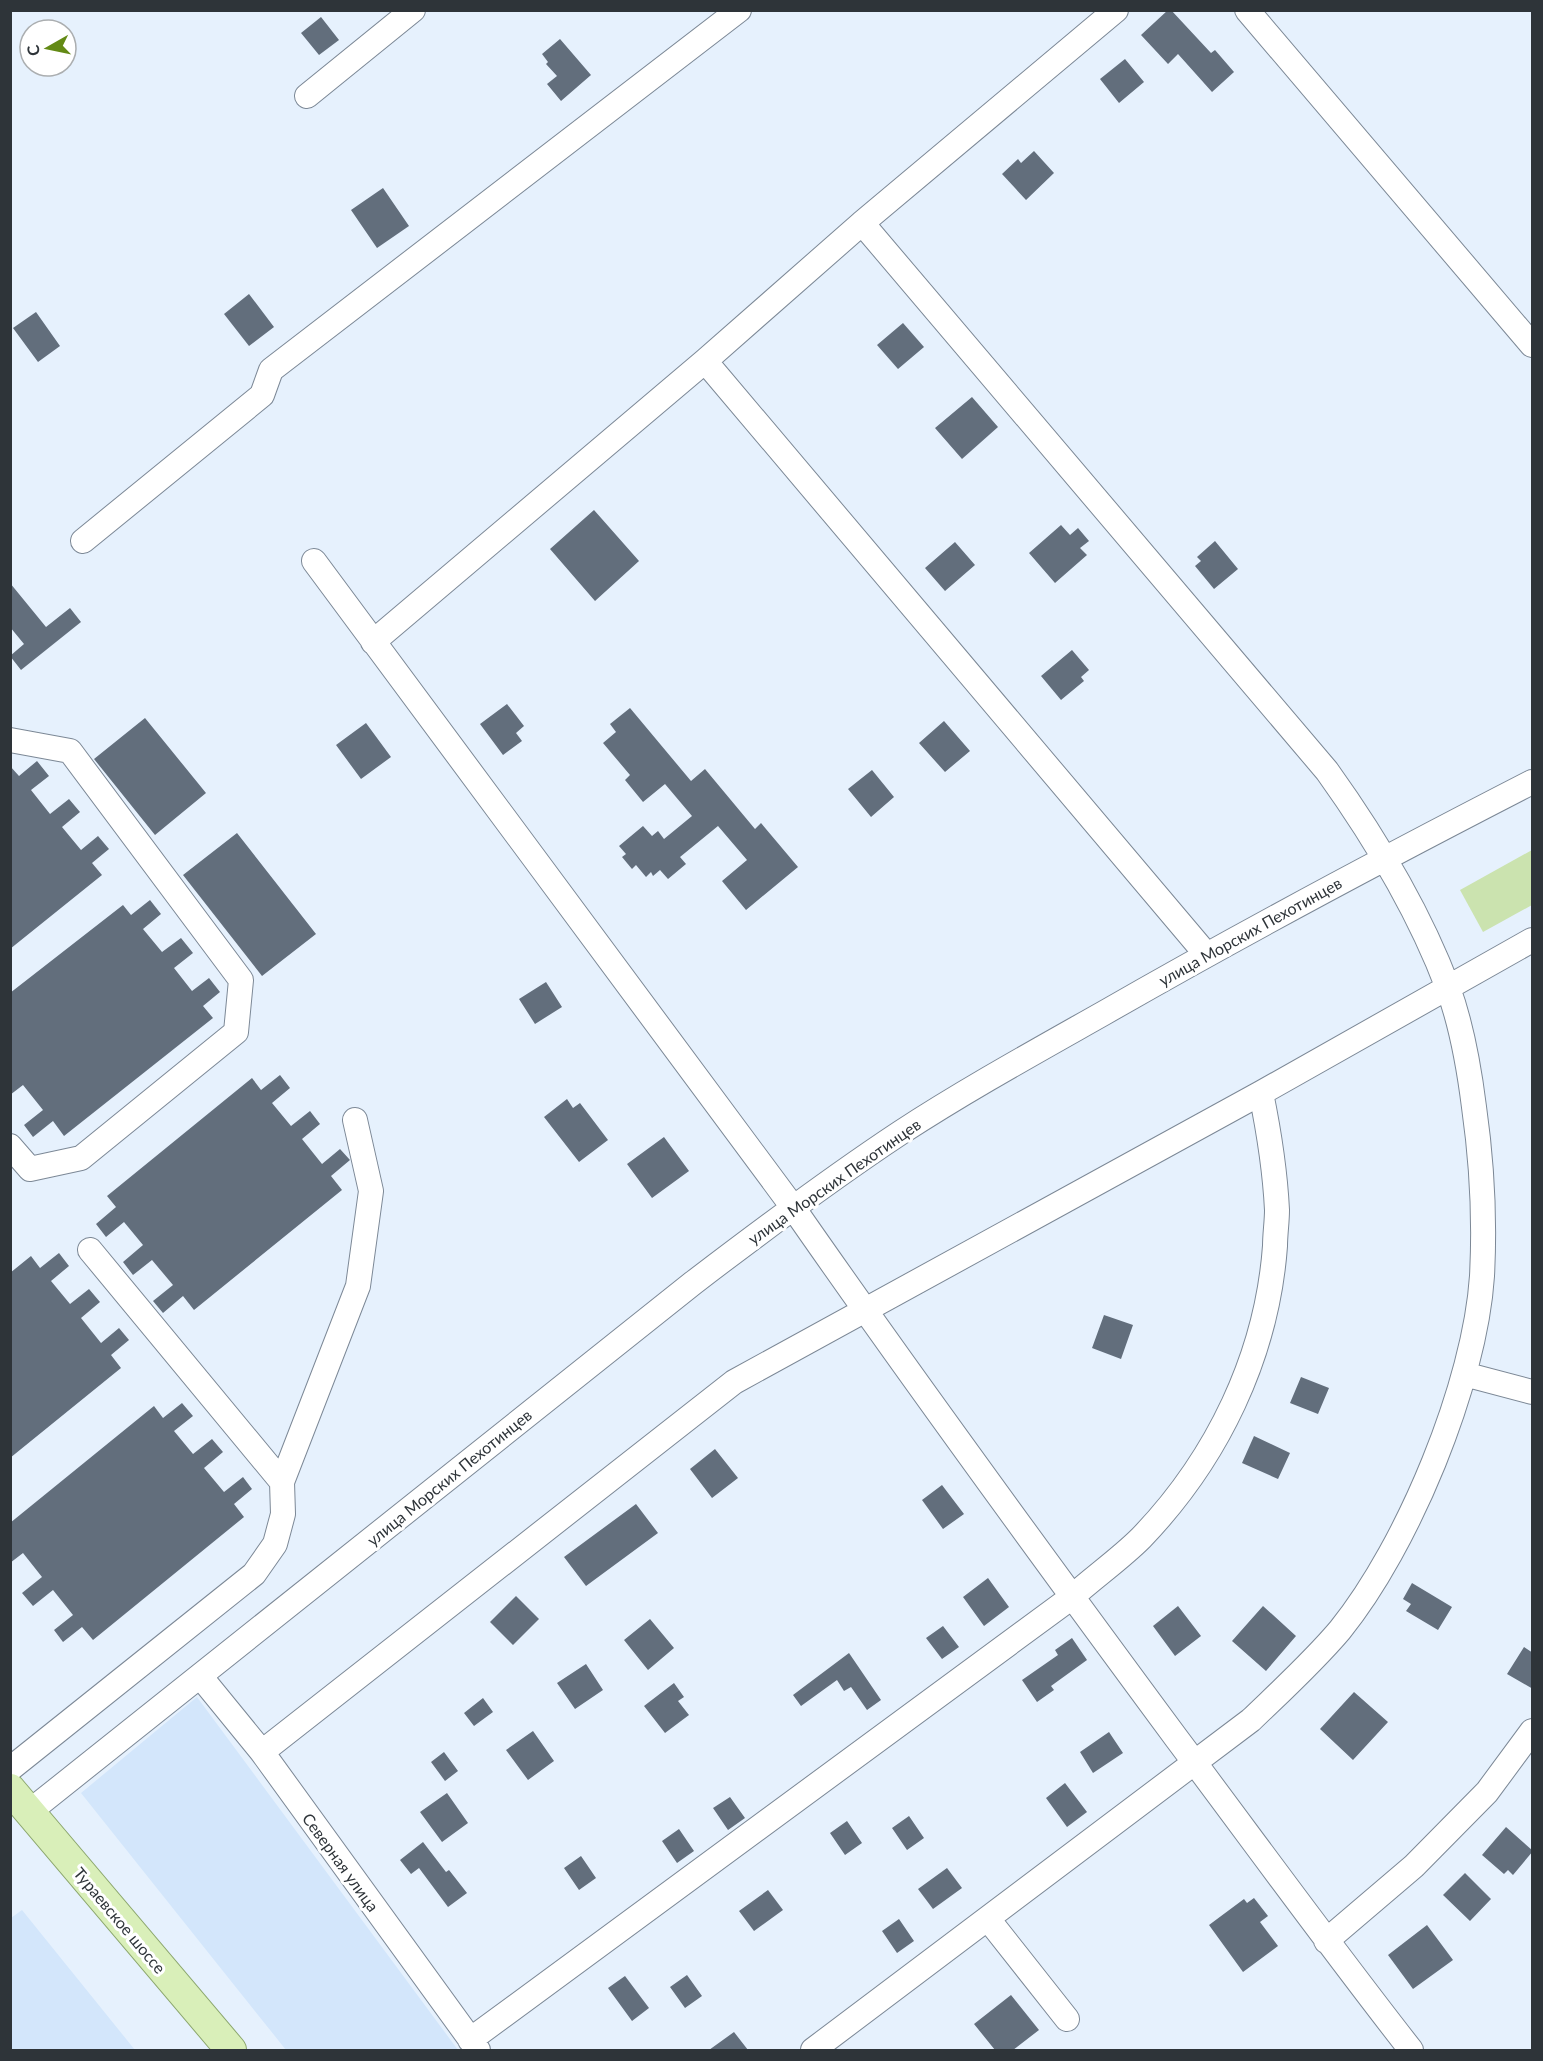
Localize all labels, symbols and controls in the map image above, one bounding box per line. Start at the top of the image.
north arrow [18,18,78,78]
text: С [22,43,43,57]
street label: улица Морских Пехотинцев [1155,873,1345,989]
street label: улица Морских Пехотинцев [744,1114,924,1248]
street label: улица Морских Пехотинцев [363,1405,535,1549]
street label: Северная улица [299,1809,383,1915]
street label: Тураевское шоссе [70,1863,170,1977]

